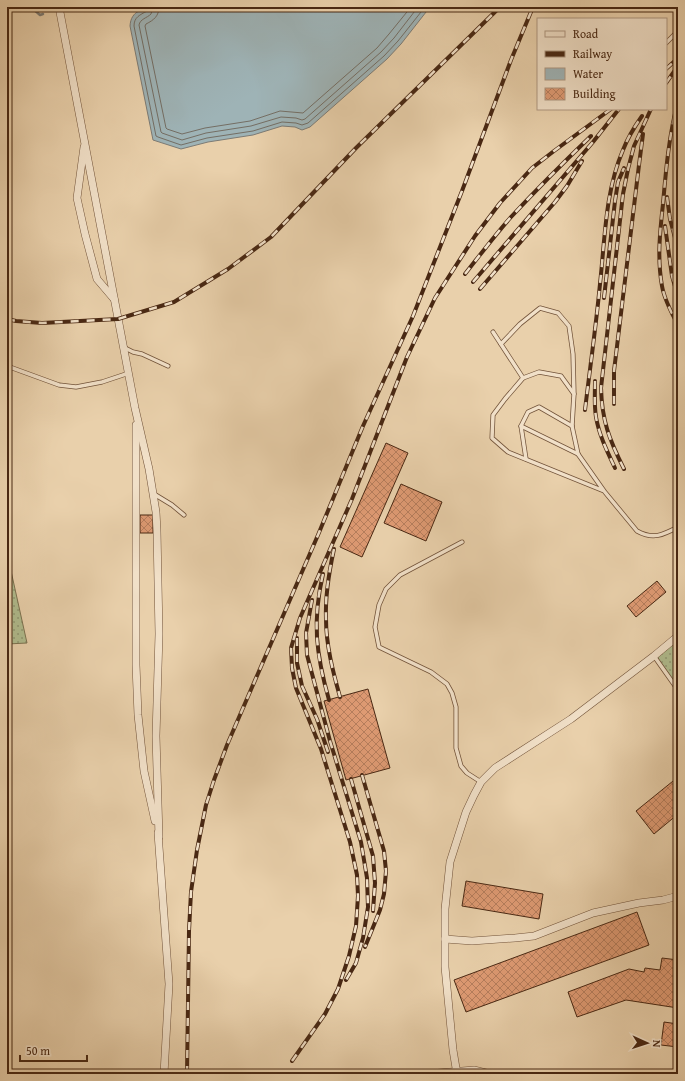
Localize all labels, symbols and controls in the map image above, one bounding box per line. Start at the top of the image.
legend [537,18,667,110]
text: Road [573,25,599,42]
text: Railway [573,45,612,62]
text: Water [573,65,603,82]
text: Building [573,85,616,102]
north arrow [627,1023,667,1063]
scale bar [20,1037,87,1063]
text: N [649,1039,665,1048]
text: 50 m [26,1042,50,1059]

